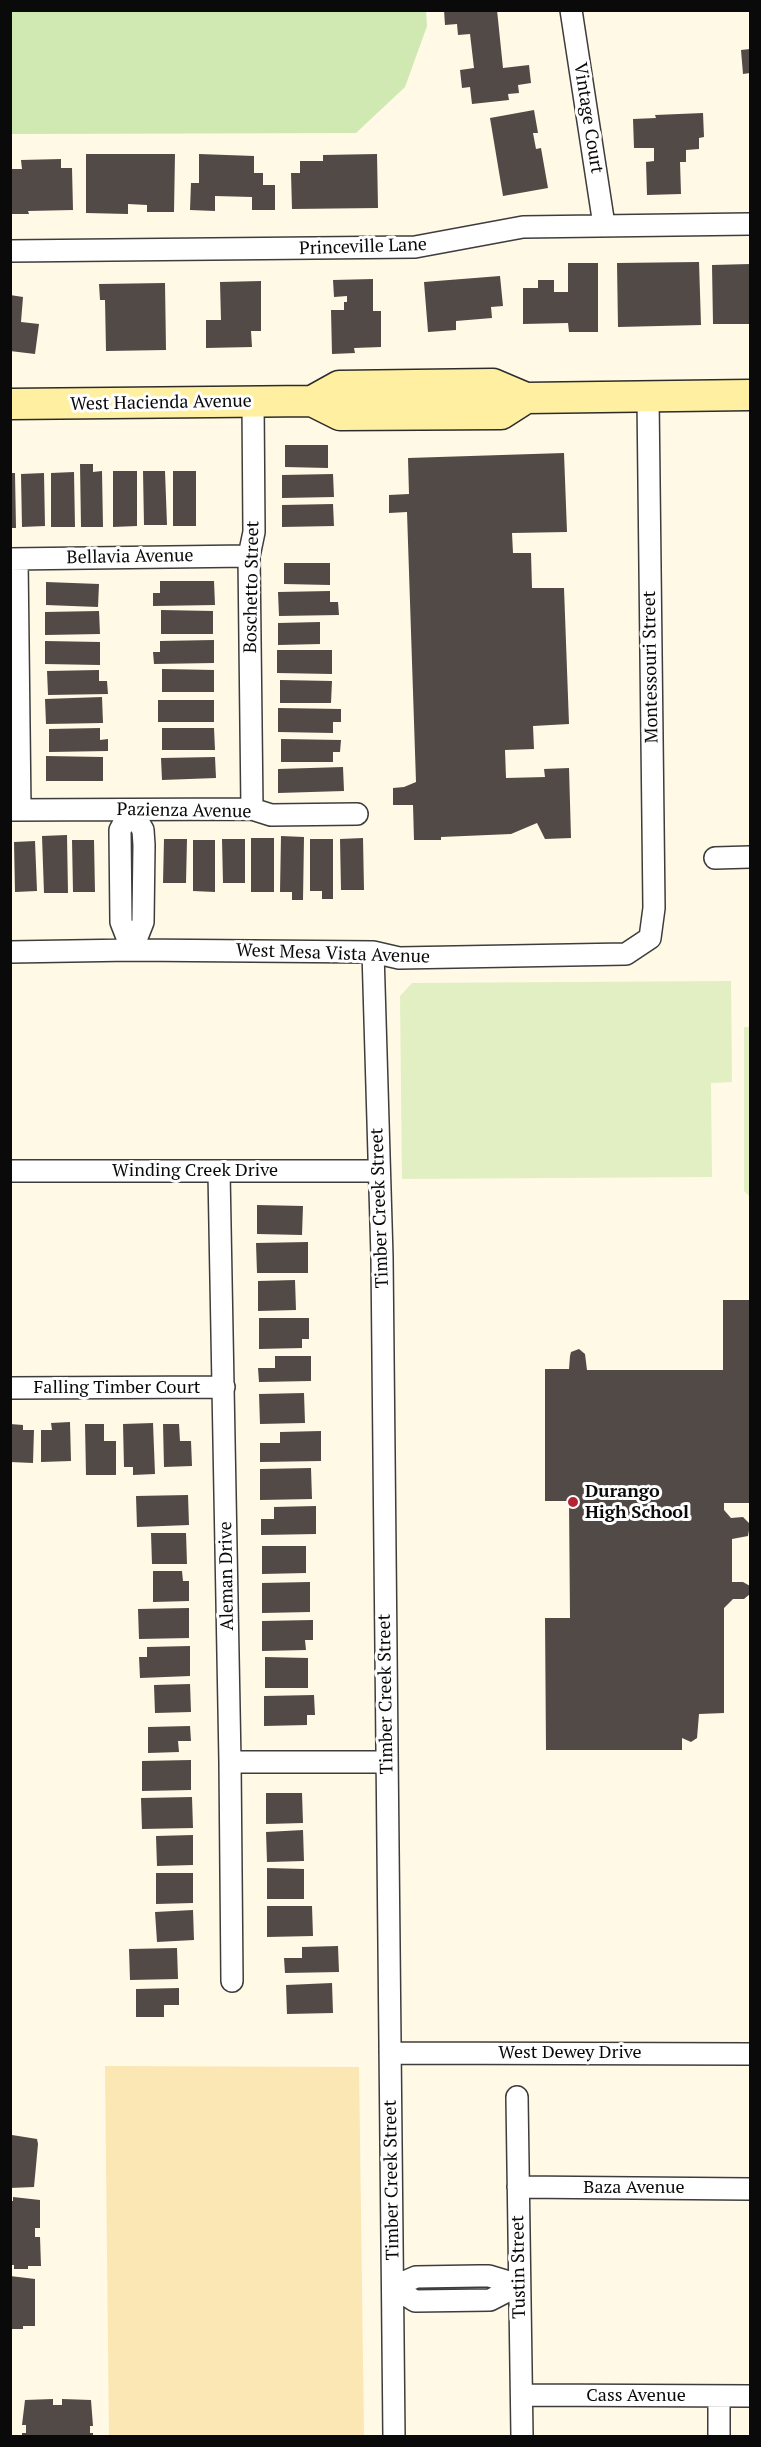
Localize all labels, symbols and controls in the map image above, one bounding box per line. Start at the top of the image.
street label: Vintage Court [569,61,607,175]
street label: Princeville Lane [299,234,427,260]
street label: West Hacienda Avenue [70,391,252,415]
street label: Boschetto Street [240,521,264,653]
street label: Bellavia Avenue [66,545,194,569]
street label: Montessouri Street [639,591,663,743]
street label: Pazienza Avenue [116,799,252,823]
street label: West Mesa Vista Avenue [236,940,430,968]
street label: Timber Creek Street [366,1127,394,1289]
street label: Winding Creek Drive [112,1160,278,1182]
street label: Falling Timber Court [34,1377,200,1399]
place label: Durango High School [585,1481,689,1524]
marker: Durango High School [566,1495,580,1509]
street label: Aleman Drive [215,1521,239,1631]
street label: Timber Creek Street [374,1614,398,1774]
street label: West Dewey Drive [498,2042,642,2064]
street label: Timber Creek Street [380,2100,404,2260]
street label: Baza Avenue [583,2177,685,2199]
street label: Tustin Street [507,2215,531,2319]
street label: Cass Avenue [586,2385,686,2407]

